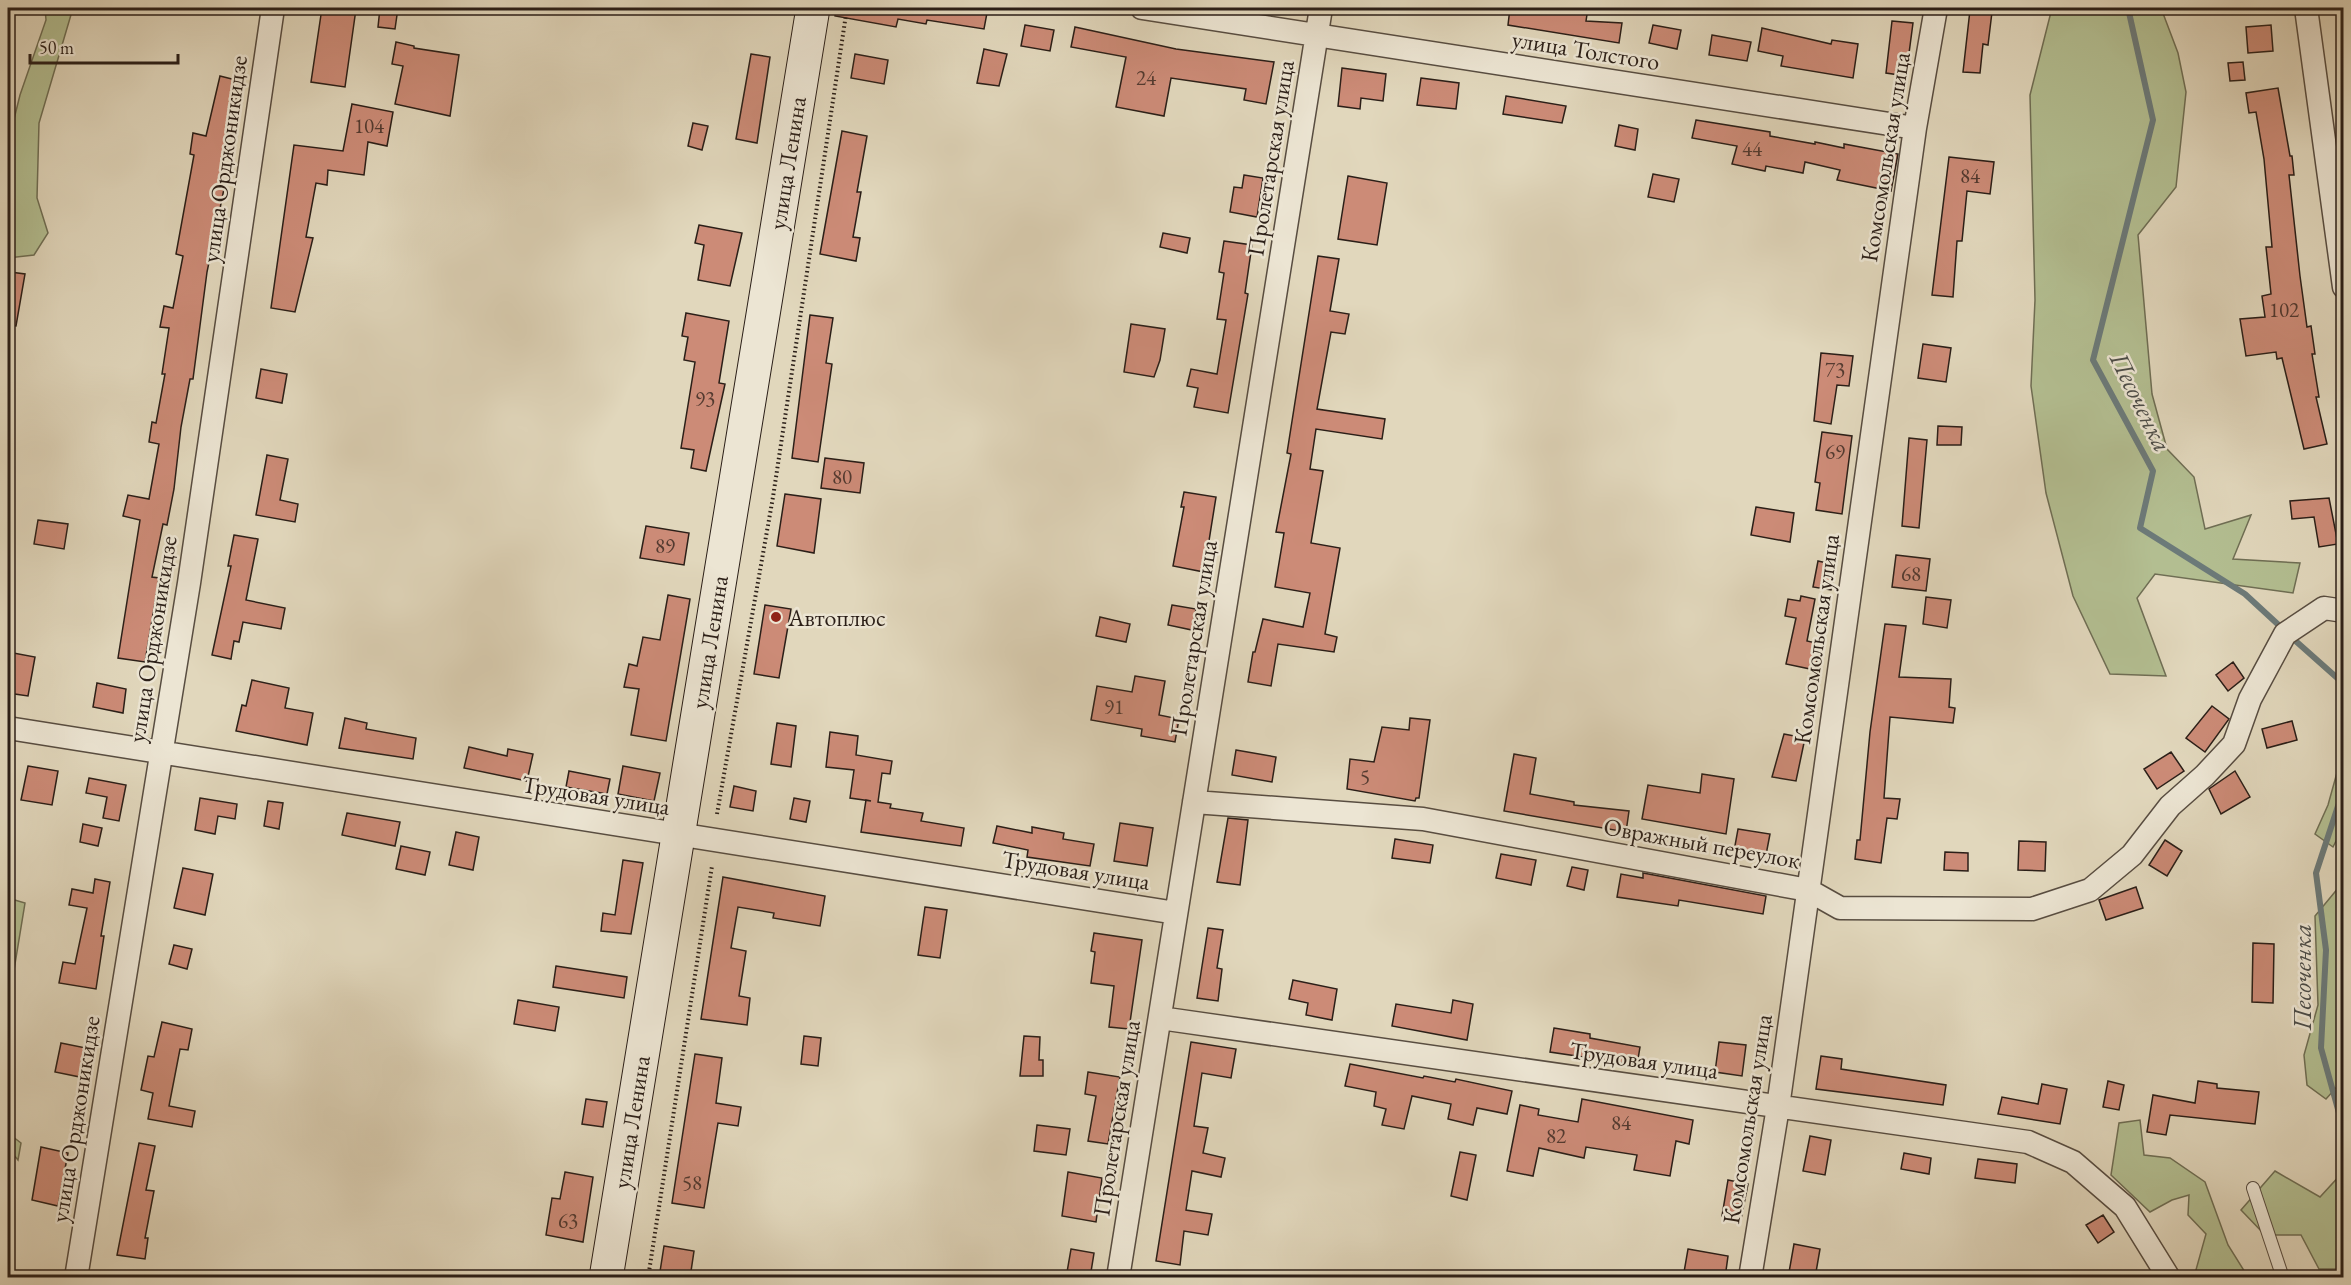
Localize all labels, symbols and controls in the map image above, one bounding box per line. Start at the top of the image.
street label: улица Толстого [1510,23,1662,77]
scale bar [30,27,178,65]
text: 50 m [39,36,74,59]
street label: Комсомольская улица [1853,49,1917,264]
street label: улица Орджоникидзе [194,53,254,265]
street label: Пролетарская улица [1239,57,1301,258]
house number: 24 [1136,64,1157,91]
street label: улица Ленина [761,94,813,232]
house number: 104 [354,112,385,139]
house number: 44 [1742,135,1763,162]
house number: 84 [1960,162,1981,189]
house number: 102 [2269,296,2299,323]
water label: Песоченка [2102,346,2180,457]
house number: 73 [1825,356,1845,383]
house number: 93 [695,385,715,412]
house number: 69 [1825,438,1845,465]
house number: 80 [832,463,852,490]
street label: Комсомольская улица [1786,531,1846,746]
house number: 89 [655,532,675,559]
street label: улица Орджоникидзе [120,533,184,745]
street label: Пролетарская улица [1162,537,1224,738]
house number: 68 [1901,560,1921,587]
street label: улица Ленина [683,573,735,711]
place label: Автоплюс [787,602,886,633]
marker: Автоплюс [769,610,783,624]
house number: 91 [1104,693,1124,720]
house number: 5 [1360,763,1370,790]
street label: Трудовая улица [520,768,673,822]
street label: Овражный переулок [1601,810,1803,876]
street label: Трудовая улица [1000,843,1153,897]
water label: Песоченка [2285,924,2319,1031]
street label: Комсомольская улица [1715,1011,1779,1226]
street label: улица Орджоникидзе [43,1013,107,1225]
street label: Пролетарская улица [1085,1017,1147,1218]
street label: Трудовая улица [1568,1034,1721,1086]
street label: улица Ленина [605,1053,657,1191]
house number: 84 [1611,1109,1632,1136]
house number: 82 [1546,1122,1566,1149]
house number: 58 [682,1169,702,1196]
house number: 63 [558,1207,578,1234]

